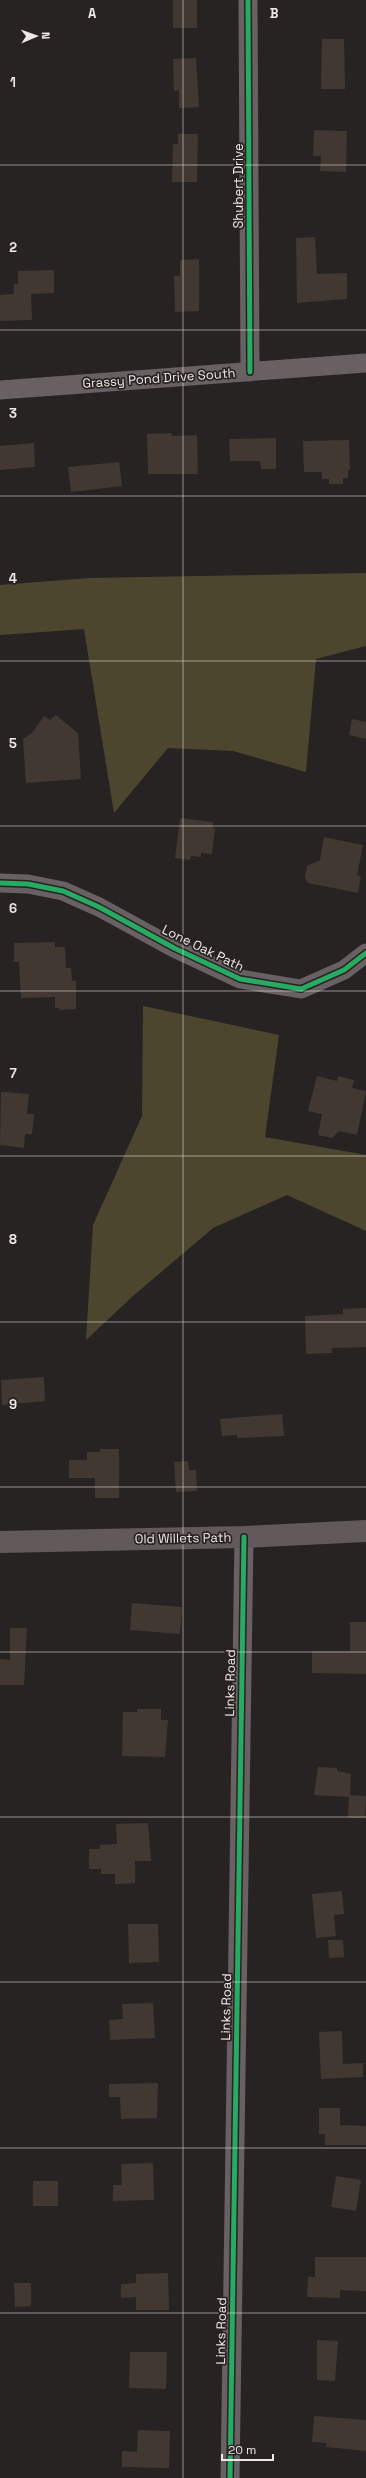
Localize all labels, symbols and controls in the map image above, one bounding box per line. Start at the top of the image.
text: A [88,5,97,22]
text: B [270,5,279,22]
north arrow [16,16,56,56]
text: N [39,32,53,40]
text: 1 [10,74,16,91]
street label: Shubert Drive [230,143,247,229]
text: 2 [9,239,17,256]
street label: Grassy Pond Drive South [82,364,236,392]
text: 3 [9,405,17,422]
text: 4 [9,570,17,587]
text: 5 [9,735,17,752]
text: 6 [9,900,17,917]
street label: Lone Oak Path [159,921,247,975]
text: 7 [9,1065,17,1082]
text: 8 [9,1231,17,1248]
text: 9 [9,1396,17,1413]
street label: Old Willets Path [134,1529,232,1547]
street label: Links Road [221,1649,239,1717]
street label: Links Road [217,1973,235,2041]
street label: Links Road [212,2297,230,2365]
scale bar [222,2436,273,2462]
text: 20 m [228,2442,256,2458]

